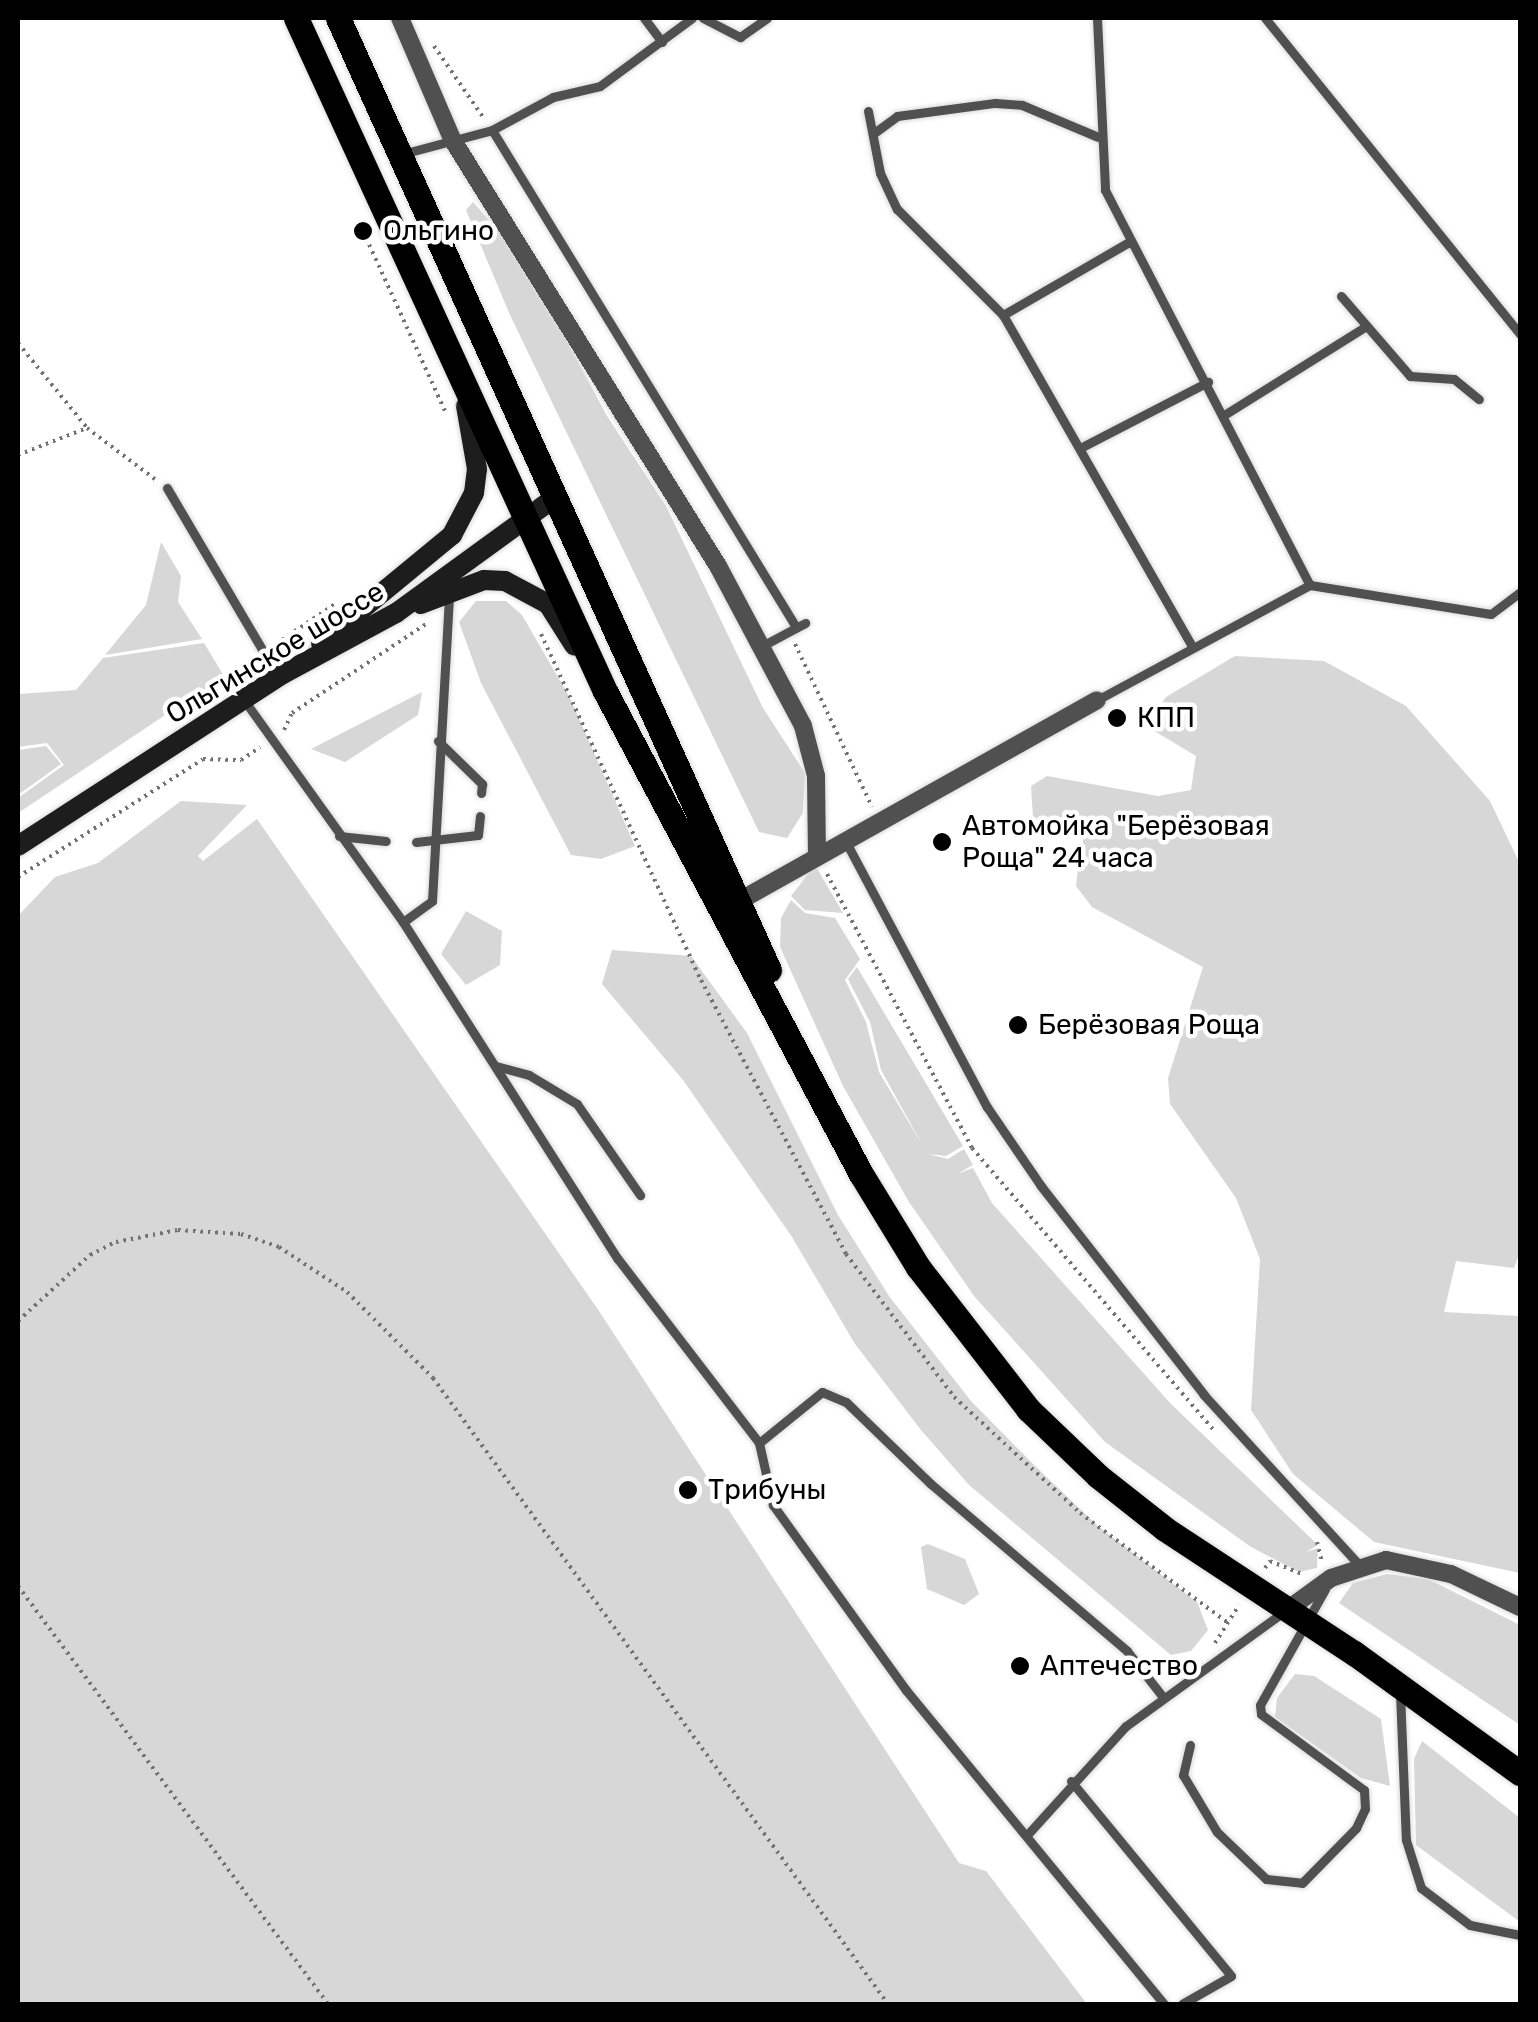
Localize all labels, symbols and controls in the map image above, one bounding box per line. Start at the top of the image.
place label: Ольгино [383,214,494,248]
marker: Ольгино [352,220,374,242]
street label: Ольгинское шоссе [160,575,390,731]
place label: КПП [1137,701,1195,735]
marker: КПП [1106,707,1128,729]
place label: Автомойка "Берёзовая Роща" 24 часа [962,809,1270,875]
marker: Автомойка "Берёзовая Роща" 24 часа [931,831,953,853]
place label: Берёзовая Роща [1038,1008,1260,1042]
marker: Берёзовая Роща [1007,1014,1029,1036]
place label: Трибуны [708,1473,826,1507]
marker: Трибуны [677,1479,699,1501]
place label: Аптечество [1040,1649,1198,1683]
marker: Аптечество [1009,1655,1031,1677]

